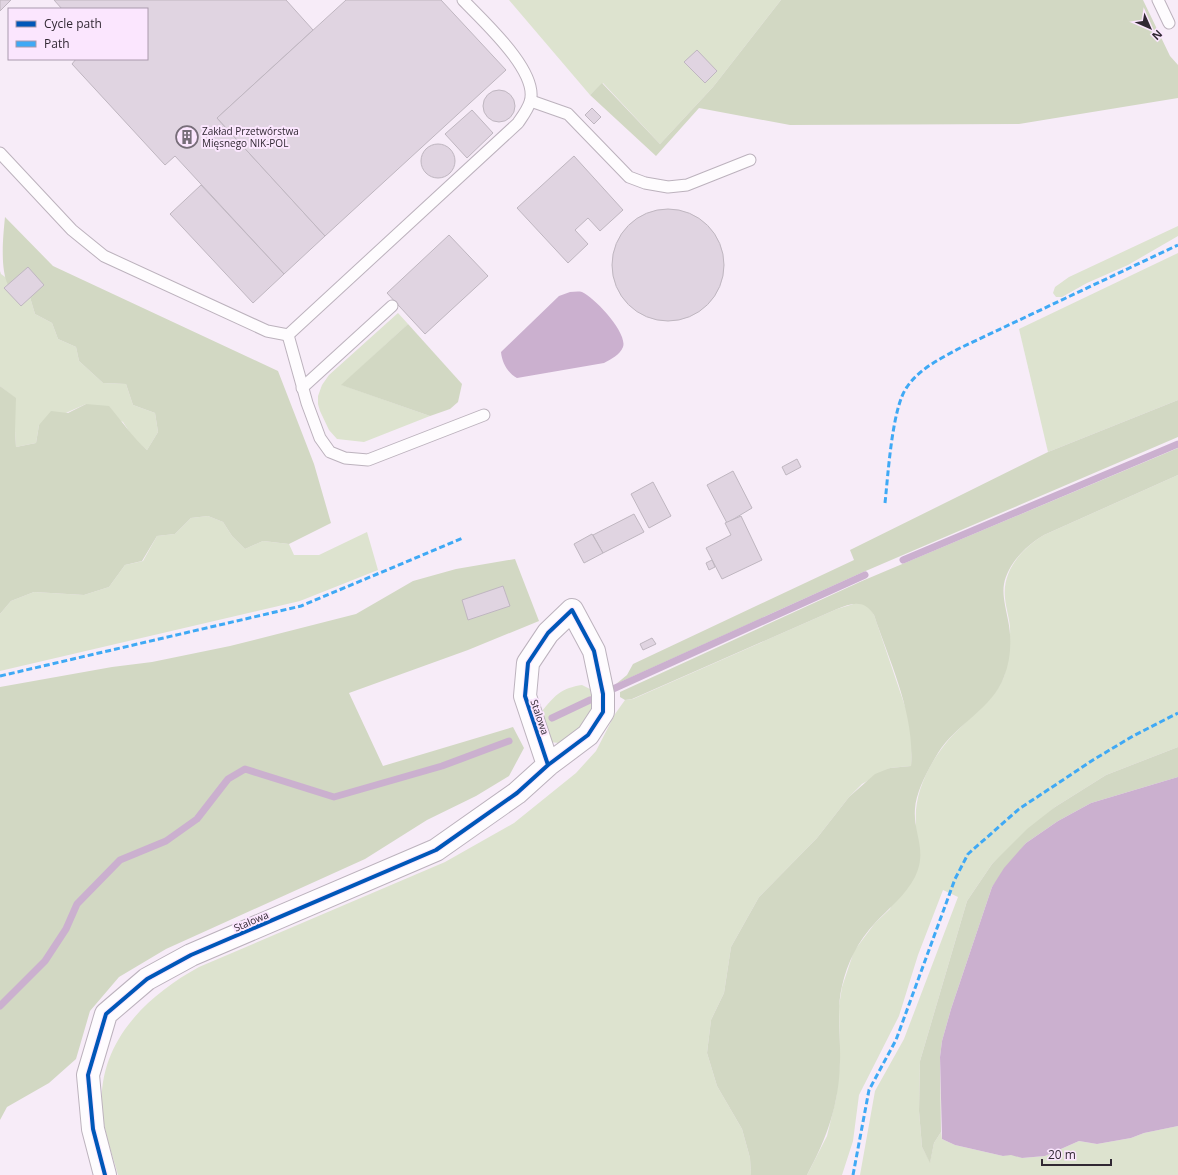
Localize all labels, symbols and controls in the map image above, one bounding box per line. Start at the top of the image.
legend [8,8,148,60]
north arrow [1130,8,1170,48]
text: Cycle path [44,15,102,32]
text: N [1149,27,1166,44]
text: Path [44,35,70,52]
building icon: Zakład Przetwórstwa Mięsnego NIK-POL [174,124,200,150]
place label: Zakład Przetwórstwa Mięsnego NIK-POL [202,124,299,150]
street label: Stalowa [527,697,553,737]
street label: Stalowa [231,907,271,935]
scale bar [1042,1141,1111,1167]
text: 20 m [1048,1146,1076,1163]

